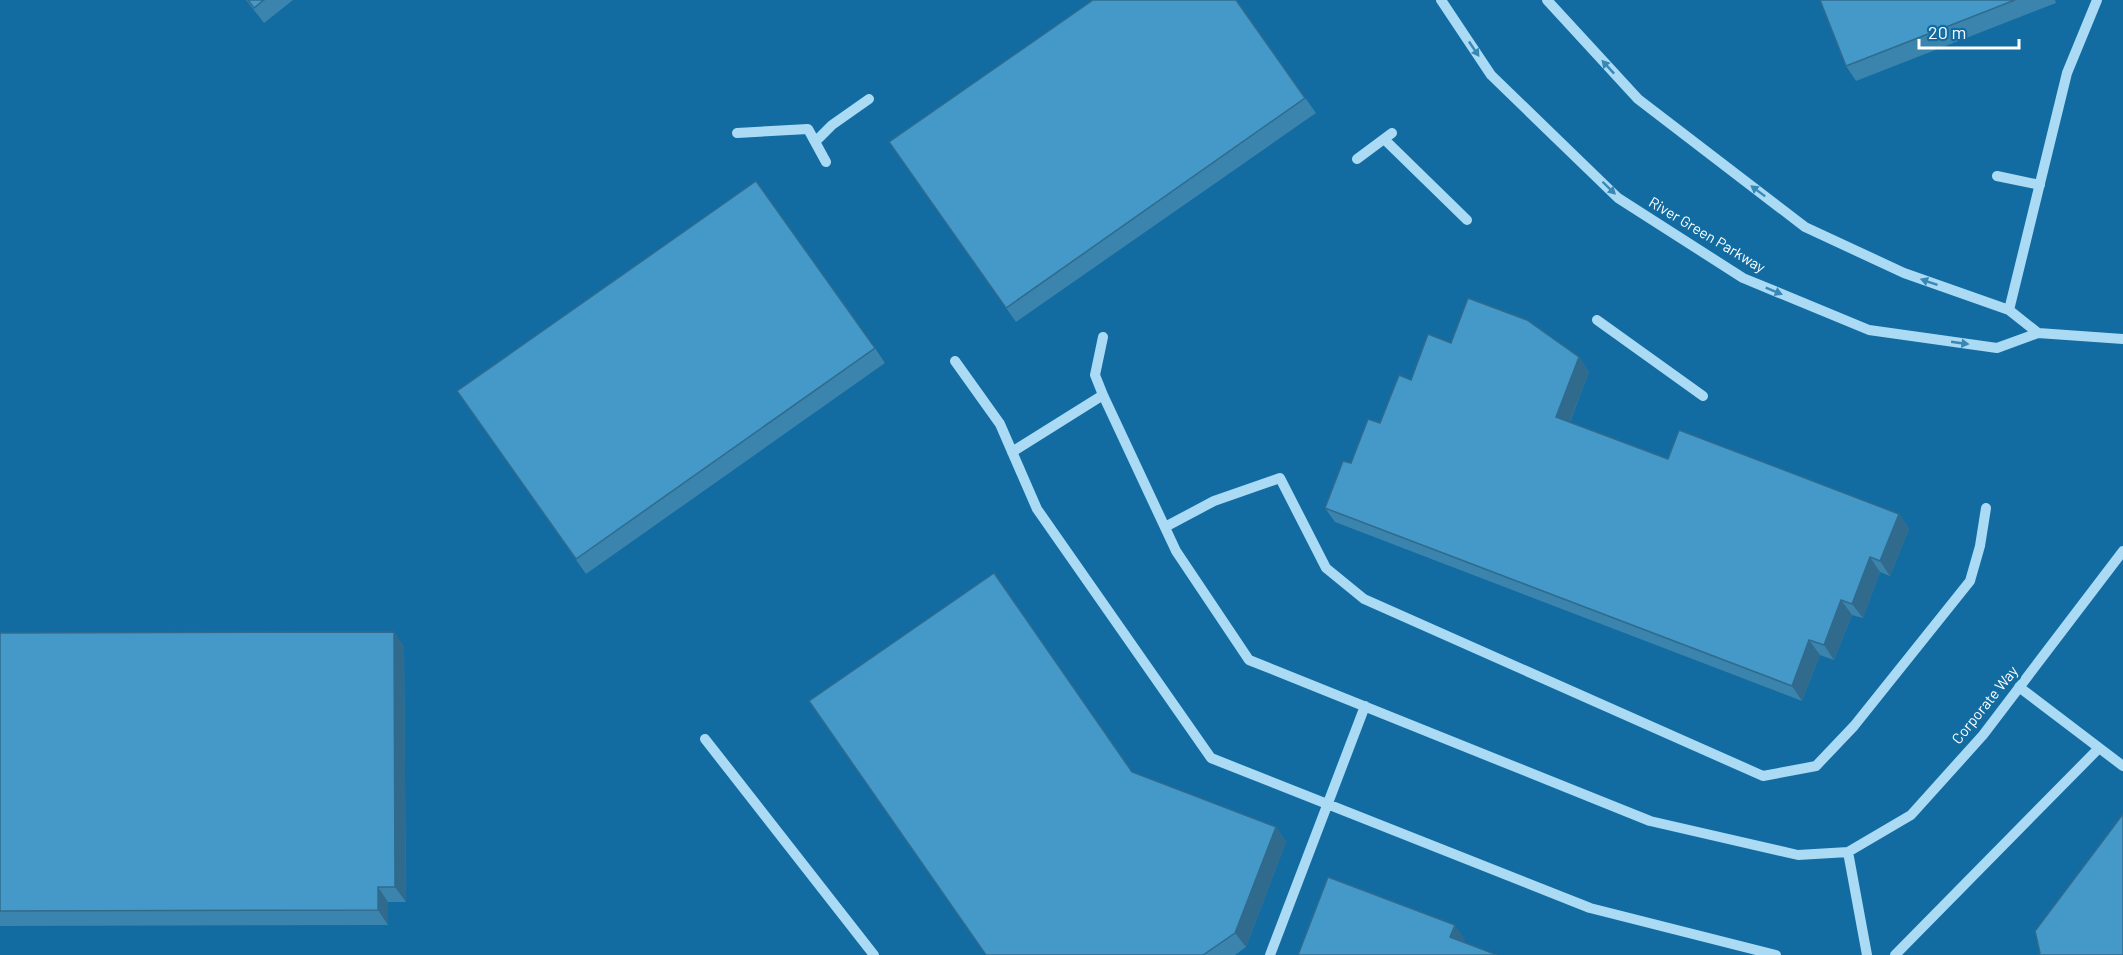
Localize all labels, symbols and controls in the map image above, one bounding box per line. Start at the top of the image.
scale bar [1919,12,2020,50]
text: 20 m [1928,21,1966,43]
one-way arrow [1468,40,1479,57]
one-way arrow [1602,60,1616,74]
one-way arrow [1601,181,1615,195]
one-way arrow [1751,185,1767,197]
street label: River Green Parkway [1646,192,1769,276]
one-way arrow [1920,276,1938,286]
one-way arrow [1765,286,1783,296]
one-way arrow [1951,338,1970,348]
street label: Corporate Way [1947,662,2021,747]

